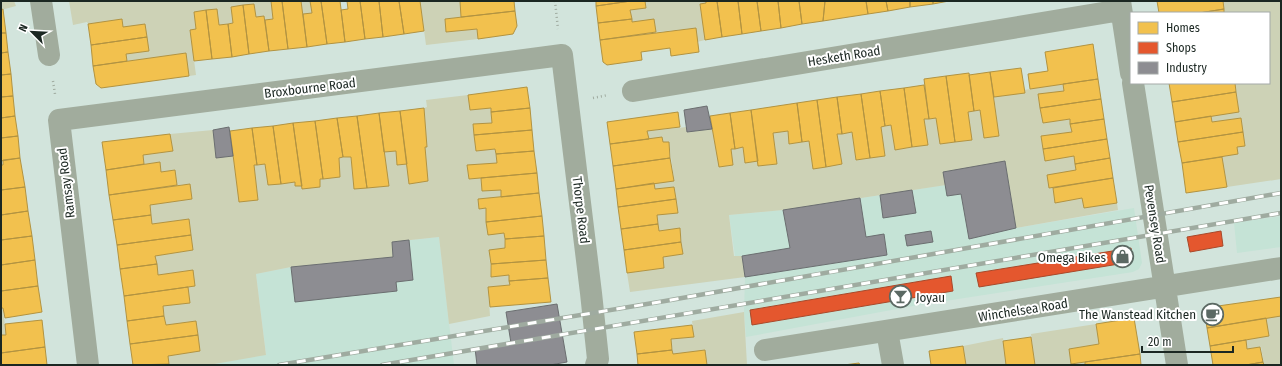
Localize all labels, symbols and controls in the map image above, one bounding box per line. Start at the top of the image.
north arrow [12,12,52,52]
legend [1130,12,1270,84]
text: Homes [1166,21,1200,35]
text: N [16,22,31,34]
text: Shops [1166,41,1196,55]
street label: Hesketh Road [807,43,881,69]
text: Industry [1166,61,1207,75]
street label: Broxbourne Road [263,75,357,101]
street label: Ramsay Road [54,147,78,219]
street label: Thorpe Road [569,176,593,244]
street label: Pevensey Road [1141,184,1169,264]
shop icon: Omega Bikes [1109,244,1135,270]
place label: Omega Bikes [1038,250,1106,265]
bar icon: Joyau [887,284,913,310]
place label: Joyau [916,290,945,305]
street label: Winchelsea Road [977,296,1069,324]
cafe icon: The Wanstead Kitchen [1199,301,1225,327]
place label: The Wanstead Kitchen [1079,307,1196,322]
scale bar [1142,328,1233,354]
text: 20 m [1148,335,1172,349]

